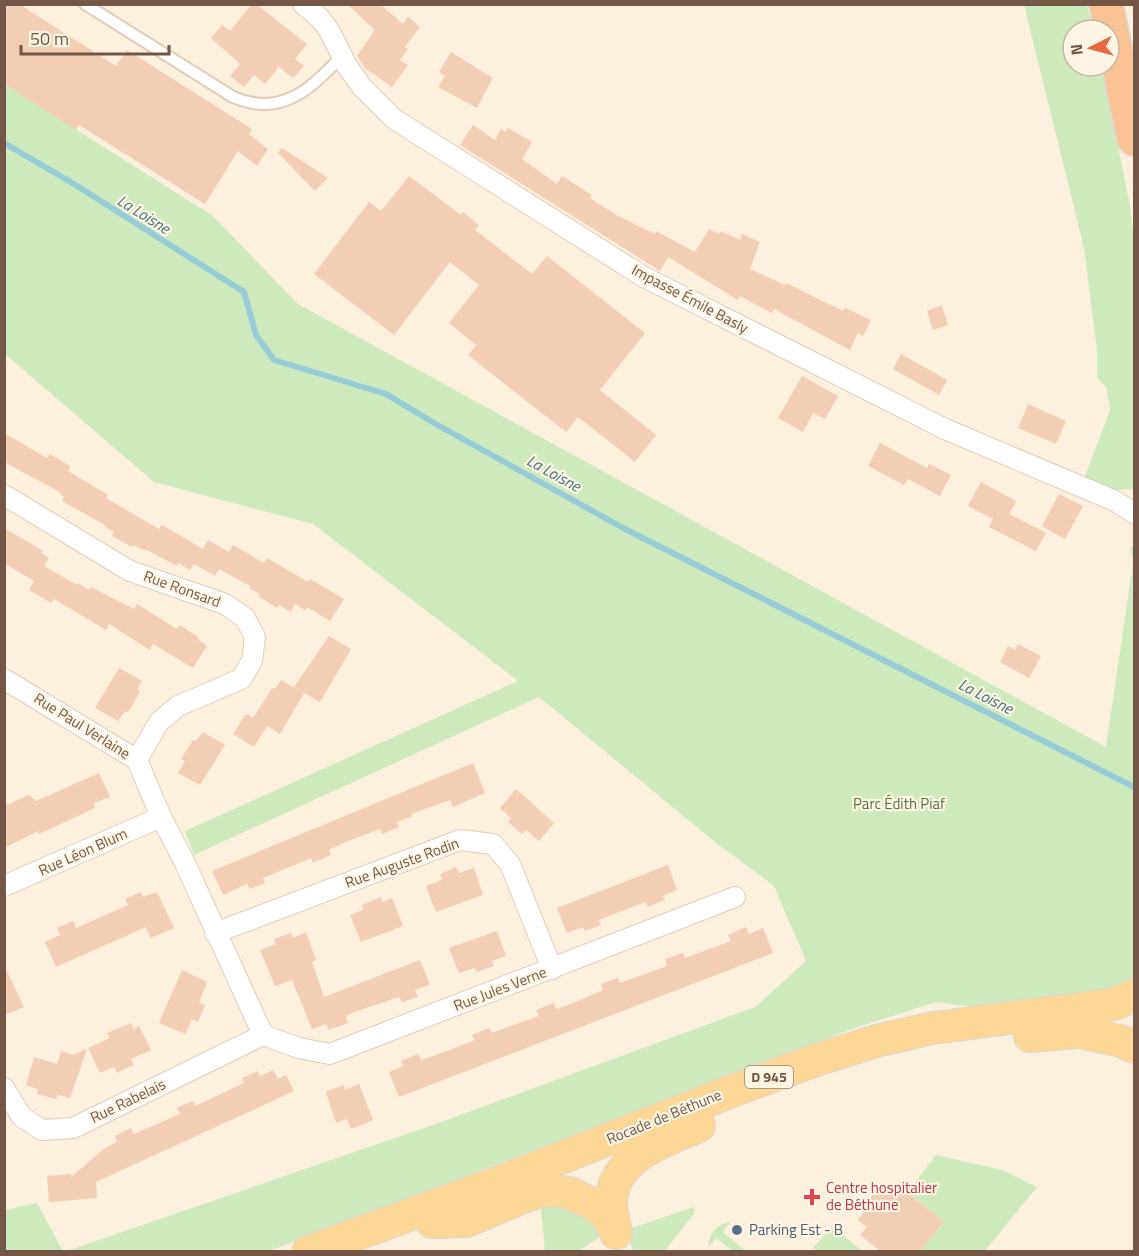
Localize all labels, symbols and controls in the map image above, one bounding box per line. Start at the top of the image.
scale bar [21,18,170,56]
north arrow [1061,18,1121,78]
text: 50 m [30,25,69,52]
text: N [1064,43,1089,56]
water label: La Loisne [113,188,177,241]
street label: Impasse Émile Basly [628,258,753,339]
water label: La Loisne [523,448,587,498]
street label: Rue Ronsard [140,564,224,613]
water label: La Loisne [955,672,1019,721]
street label: Rue Paul Verlaine [30,687,135,764]
park label: Parc Édith Piaf [853,792,945,815]
street label: Rue Léon Blum [35,822,131,881]
street label: Rue Auguste Rodin [341,831,462,894]
street label: Rue Jules Verne [450,960,550,1017]
road number: D 945 [745,1066,793,1088]
street label: Rue Rabelais [86,1072,169,1129]
street label: Rocade de Béthune [603,1083,725,1150]
place label: Centre hospitalier de Béthune [826,1176,937,1216]
marker: Centre hospitalier de Béthune [803,1188,821,1206]
place label: Parking Est - B [749,1218,843,1241]
marker: Parking Est - B [730,1223,744,1237]

